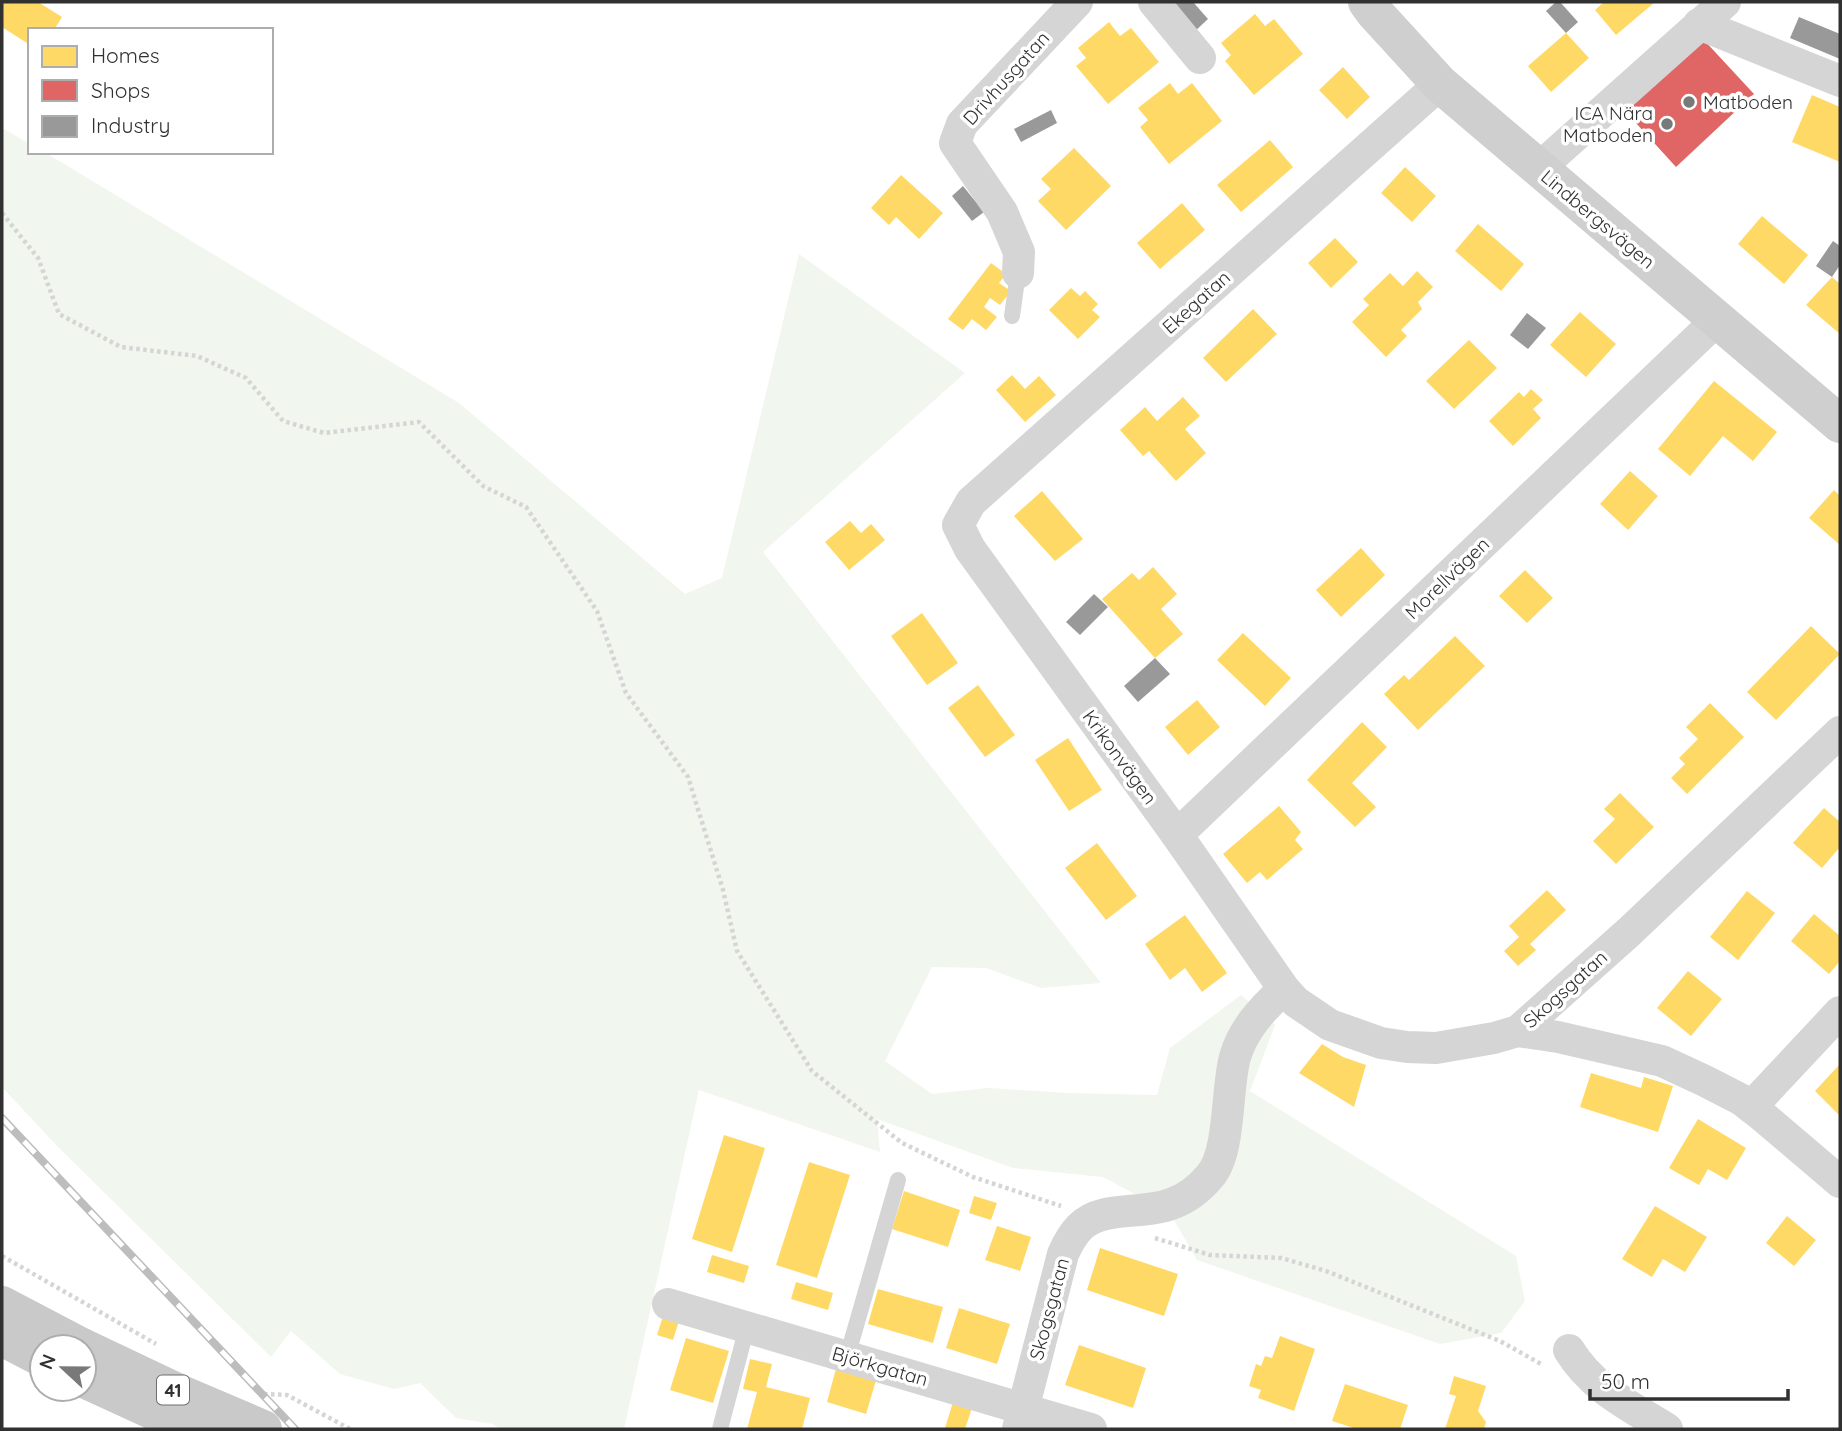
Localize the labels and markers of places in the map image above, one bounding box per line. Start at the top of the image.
place label: Matboden [1703,90,1793,114]
marker: Matboden [1681,94,1697,110]
place label: ICA Nära Matboden [1563,101,1653,147]
marker: ICA Nära Matboden [1659,116,1675,132]

